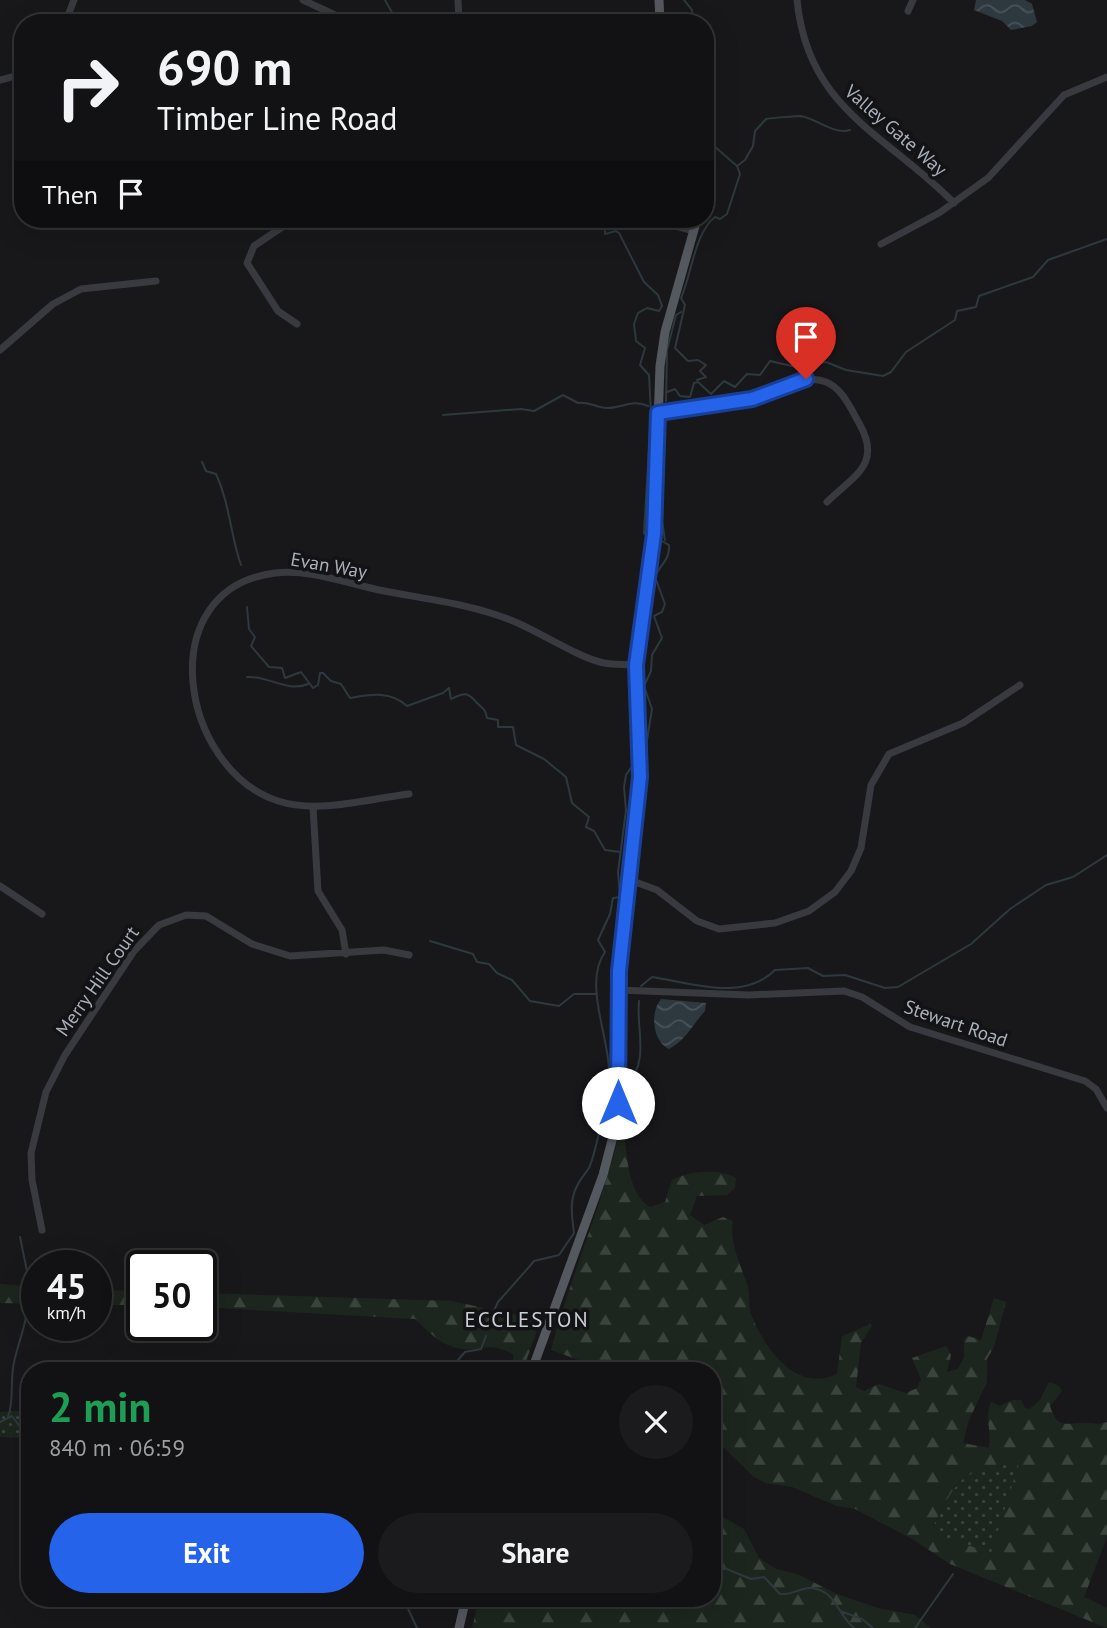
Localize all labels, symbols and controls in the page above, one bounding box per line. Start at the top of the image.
text: 690 m [157,35,292,99]
icon: right [42,42,133,133]
street label: Valley Gate Way [839,78,952,181]
text: Timber Line Road [157,97,397,139]
icon: arrive [112,175,150,213]
text: Then [42,178,98,211]
pin [776,307,836,379]
icon: arrive [787,318,825,356]
street label: Evan Way [289,546,369,584]
street label: Merry Hill Court [50,921,144,1041]
street label: Stewart Road [901,994,1011,1052]
position arrow [581,1066,655,1140]
speed limit sign: 50 [126,1250,217,1341]
text: 45 [47,1263,86,1309]
text: km/h [47,1301,86,1324]
district label: ECCLESTON [464,1306,590,1333]
text: 2 min [49,1379,151,1434]
button: close [619,1385,693,1459]
text: 840 m · 06:59 [49,1433,185,1462]
button: Exit [49,1513,364,1593]
button: Share [378,1513,693,1593]

